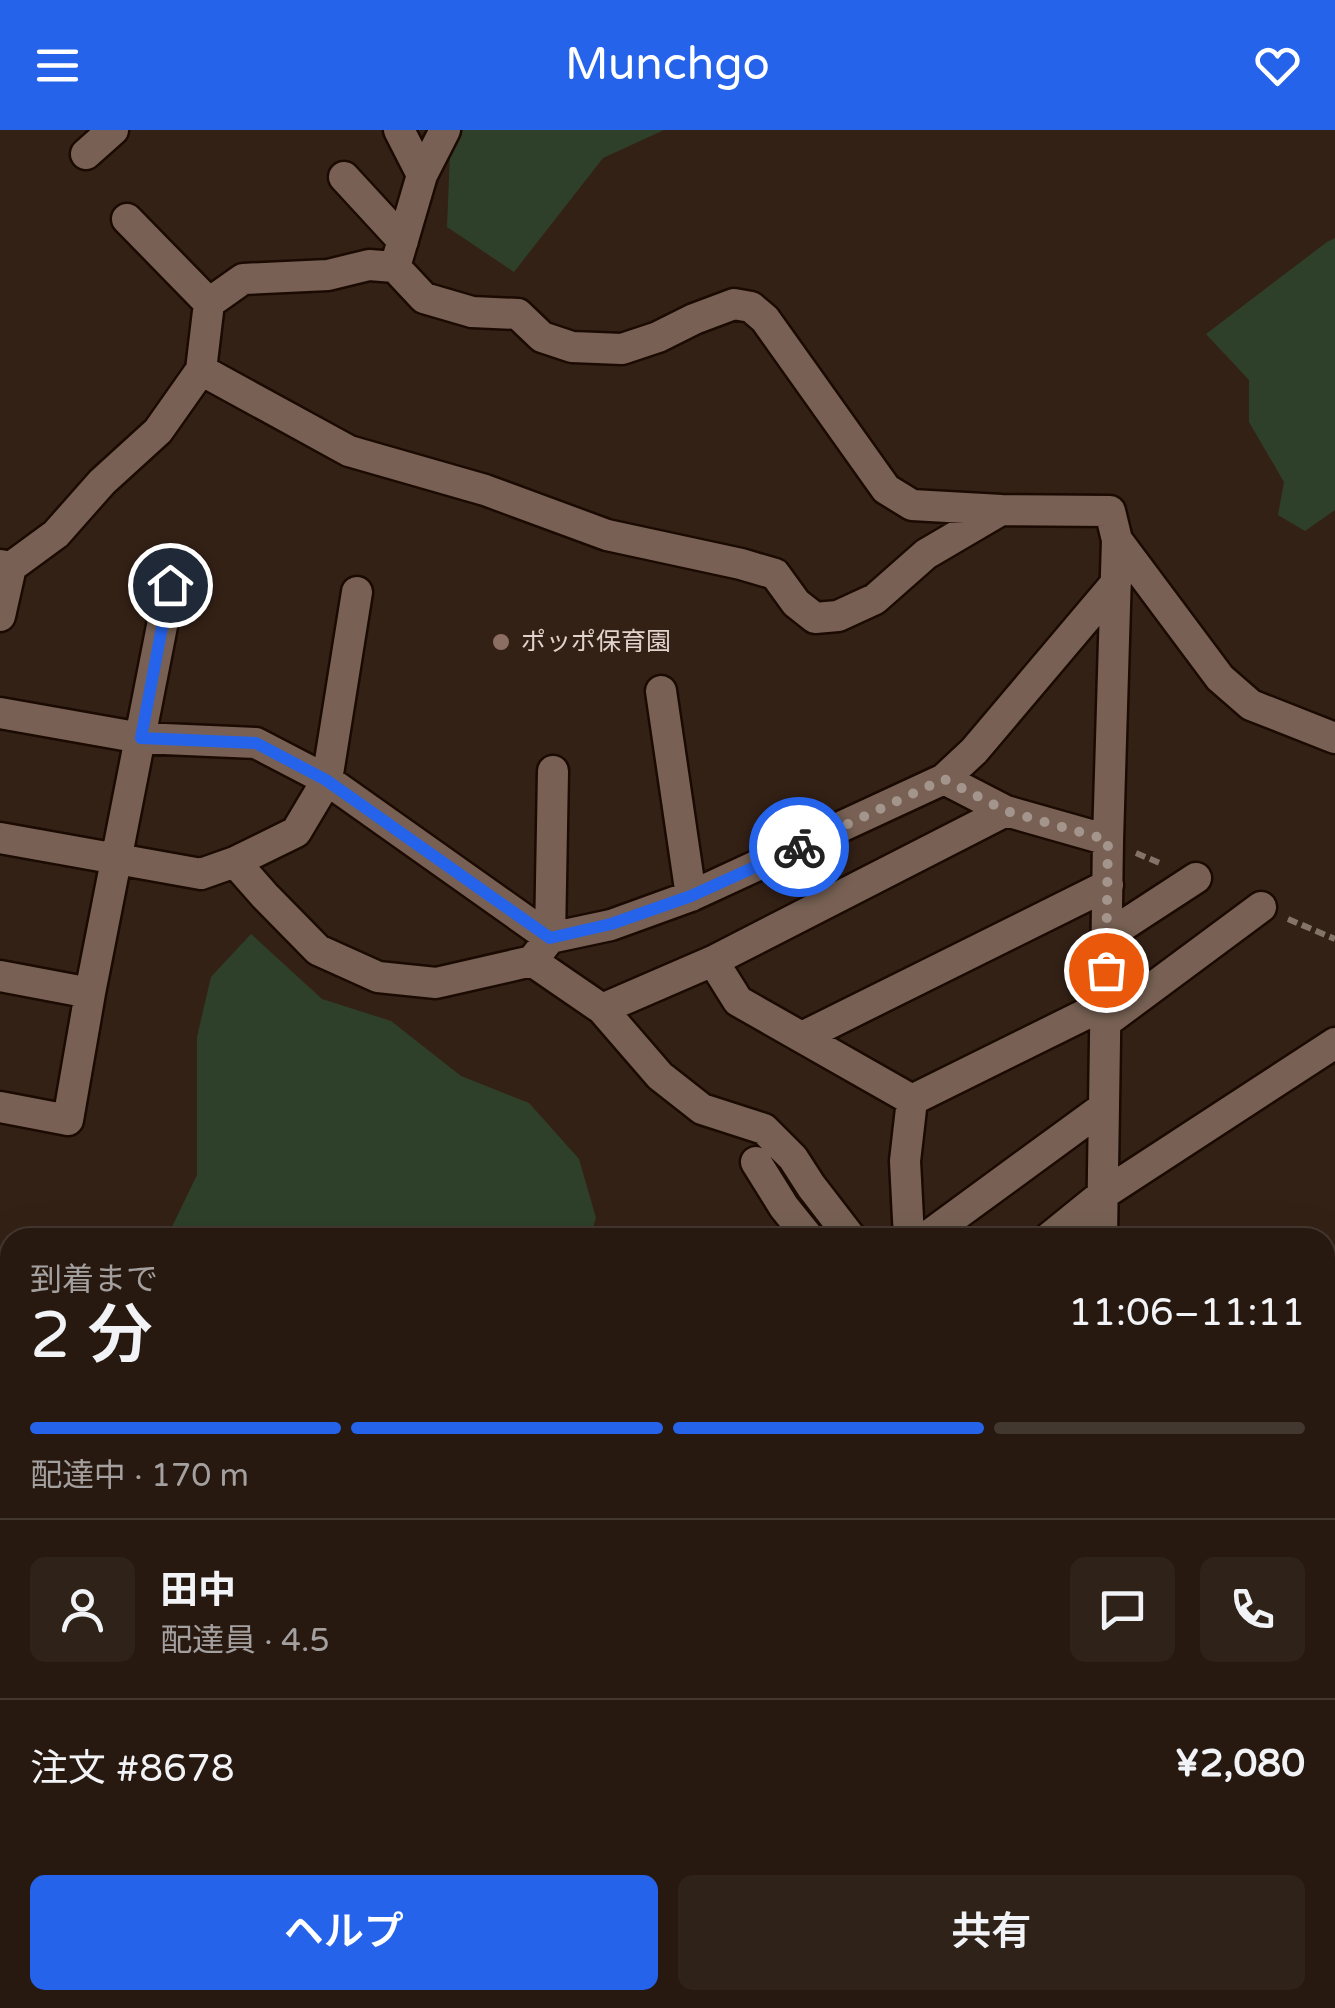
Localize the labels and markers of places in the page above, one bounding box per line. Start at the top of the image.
pin [128,543,213,628]
place label: ポッポ保育園 [521,627,671,657]
marker: ポッポ保育園 [490,631,512,653]
pin [1064,928,1149,1013]

